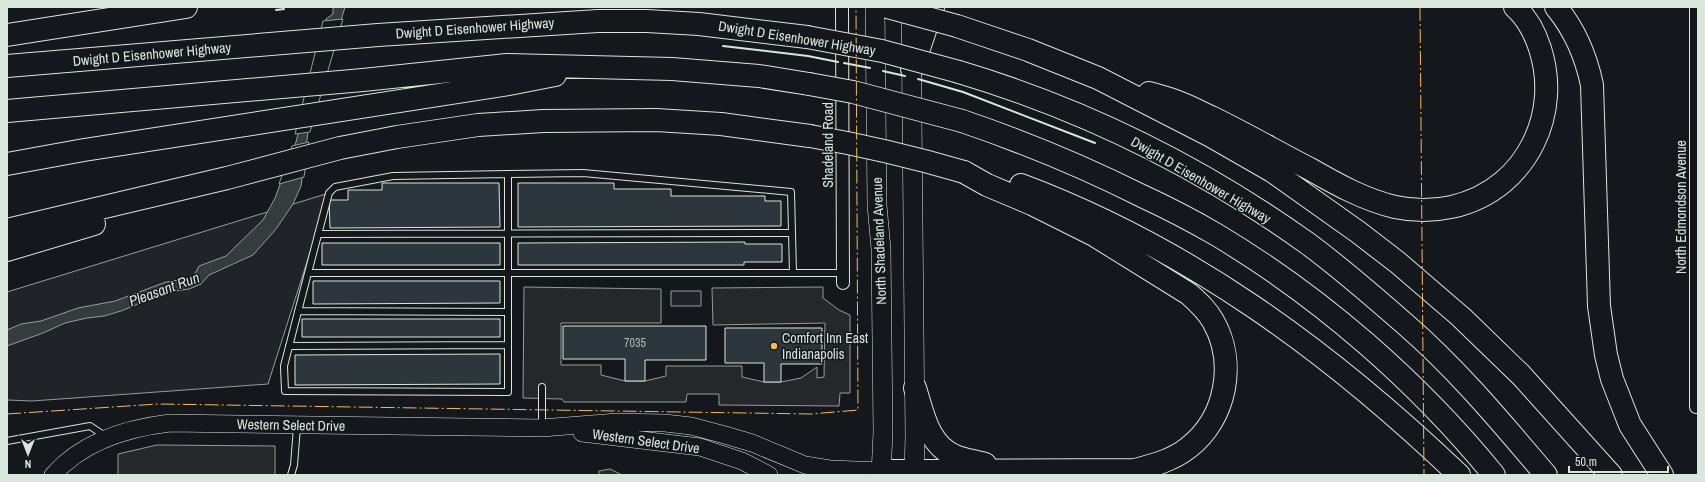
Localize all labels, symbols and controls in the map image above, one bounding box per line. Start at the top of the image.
street label: Dwight D Eisenhower Highway [395,13,555,43]
street label: Dwight D Eisenhower Highway [717,17,877,59]
street label: Dwight D Eisenhower Highway [72,38,232,70]
street label: Shadeland Road [819,102,837,188]
street label: Dwight D Eisenhower Highway [1128,132,1275,228]
street label: North Edmondson Avenue [1672,140,1690,274]
street label: North Shadeland Avenue [868,177,890,305]
water label: Pleasant Run [126,266,202,311]
place label: Comfort Inn East Indianapolis [782,329,868,363]
house number: 7035 [624,335,646,351]
marker: Comfort Inn East Indianapolis [769,341,779,351]
street label: Western Select Drive [237,415,345,435]
street label: Western Select Drive [591,425,701,457]
north arrow [8,434,48,474]
scale bar [1569,448,1668,474]
text: 50 m [1575,454,1597,470]
text: N [25,457,31,471]

